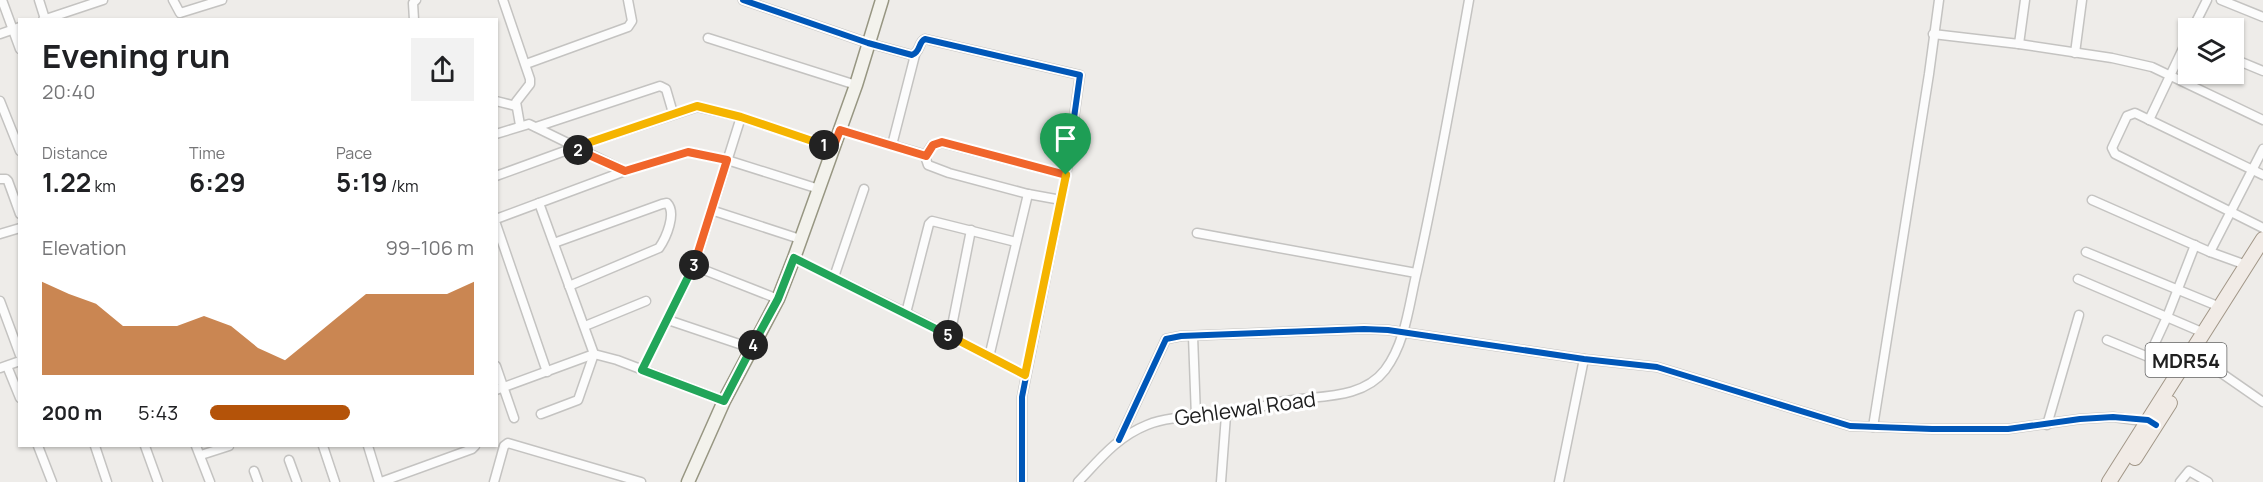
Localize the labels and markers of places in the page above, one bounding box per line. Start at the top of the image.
pin [1040,113,1091,175]
pin: 1 [809,130,839,160]
pin: 2 [563,135,593,165]
pin: 3 [679,250,709,280]
pin: 5 [933,320,963,350]
pin: 4 [738,330,768,360]

